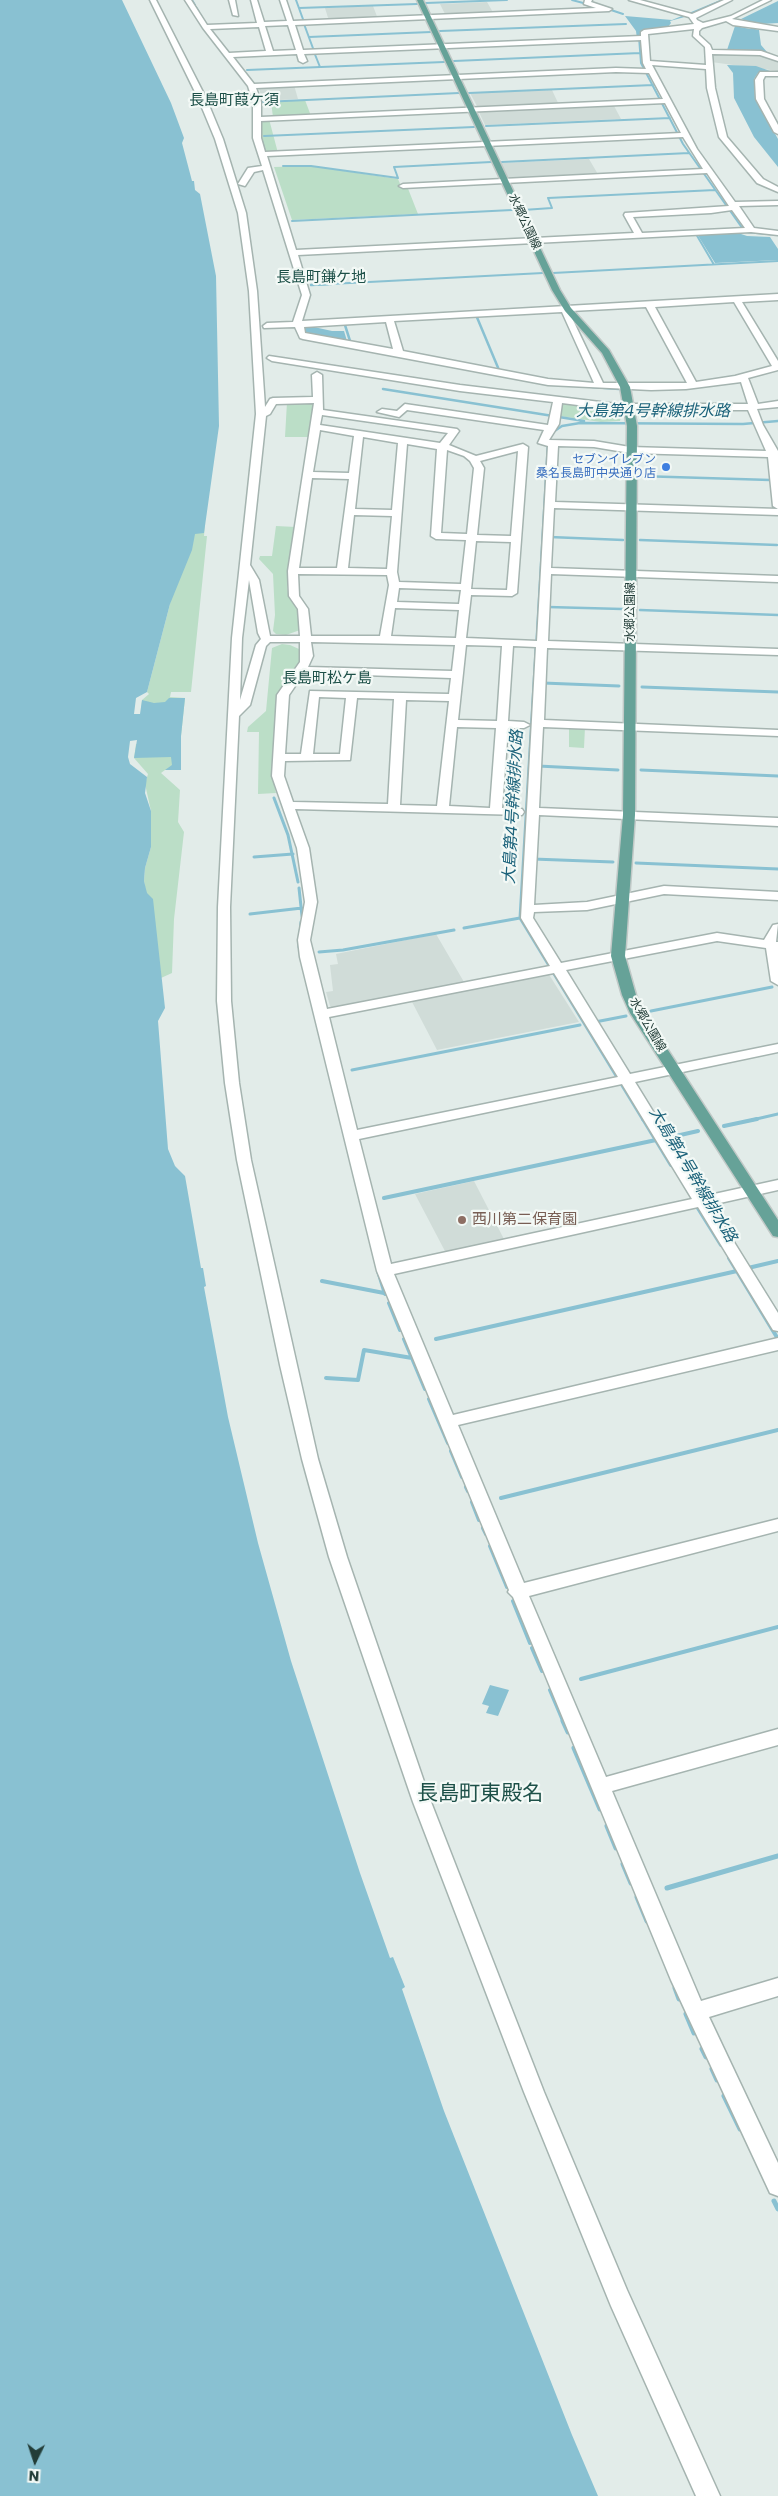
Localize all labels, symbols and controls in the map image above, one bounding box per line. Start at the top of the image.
district label: 長島町葭ケ須 [189,92,279,110]
street label: 水郷公園線 [505,192,543,252]
district label: 長島町鎌ケ地 [276,269,366,287]
water label: 大島第4号幹線排水路 [576,402,730,422]
place label: セブンイレブン 桑名長島町中央通り店 [536,453,656,481]
marker: セブンイレブン 桑名長島町中央通り店 [660,461,672,473]
street label: 水郷公園線 [624,582,638,642]
district label: 長島町松ケ島 [282,670,372,688]
water label: 大島第4号幹線排水路 [500,730,528,884]
street label: 水郷公園線 [626,995,668,1055]
water label: 大島第4号幹線排水路 [644,1104,740,1246]
place label: 西川第二保育園 [472,1211,577,1229]
marker: 西川第二保育園 [456,1214,468,1226]
district label: 長島町東殿名 [417,1782,543,1808]
north arrow [10,2436,60,2486]
text: N [28,2466,40,2486]

